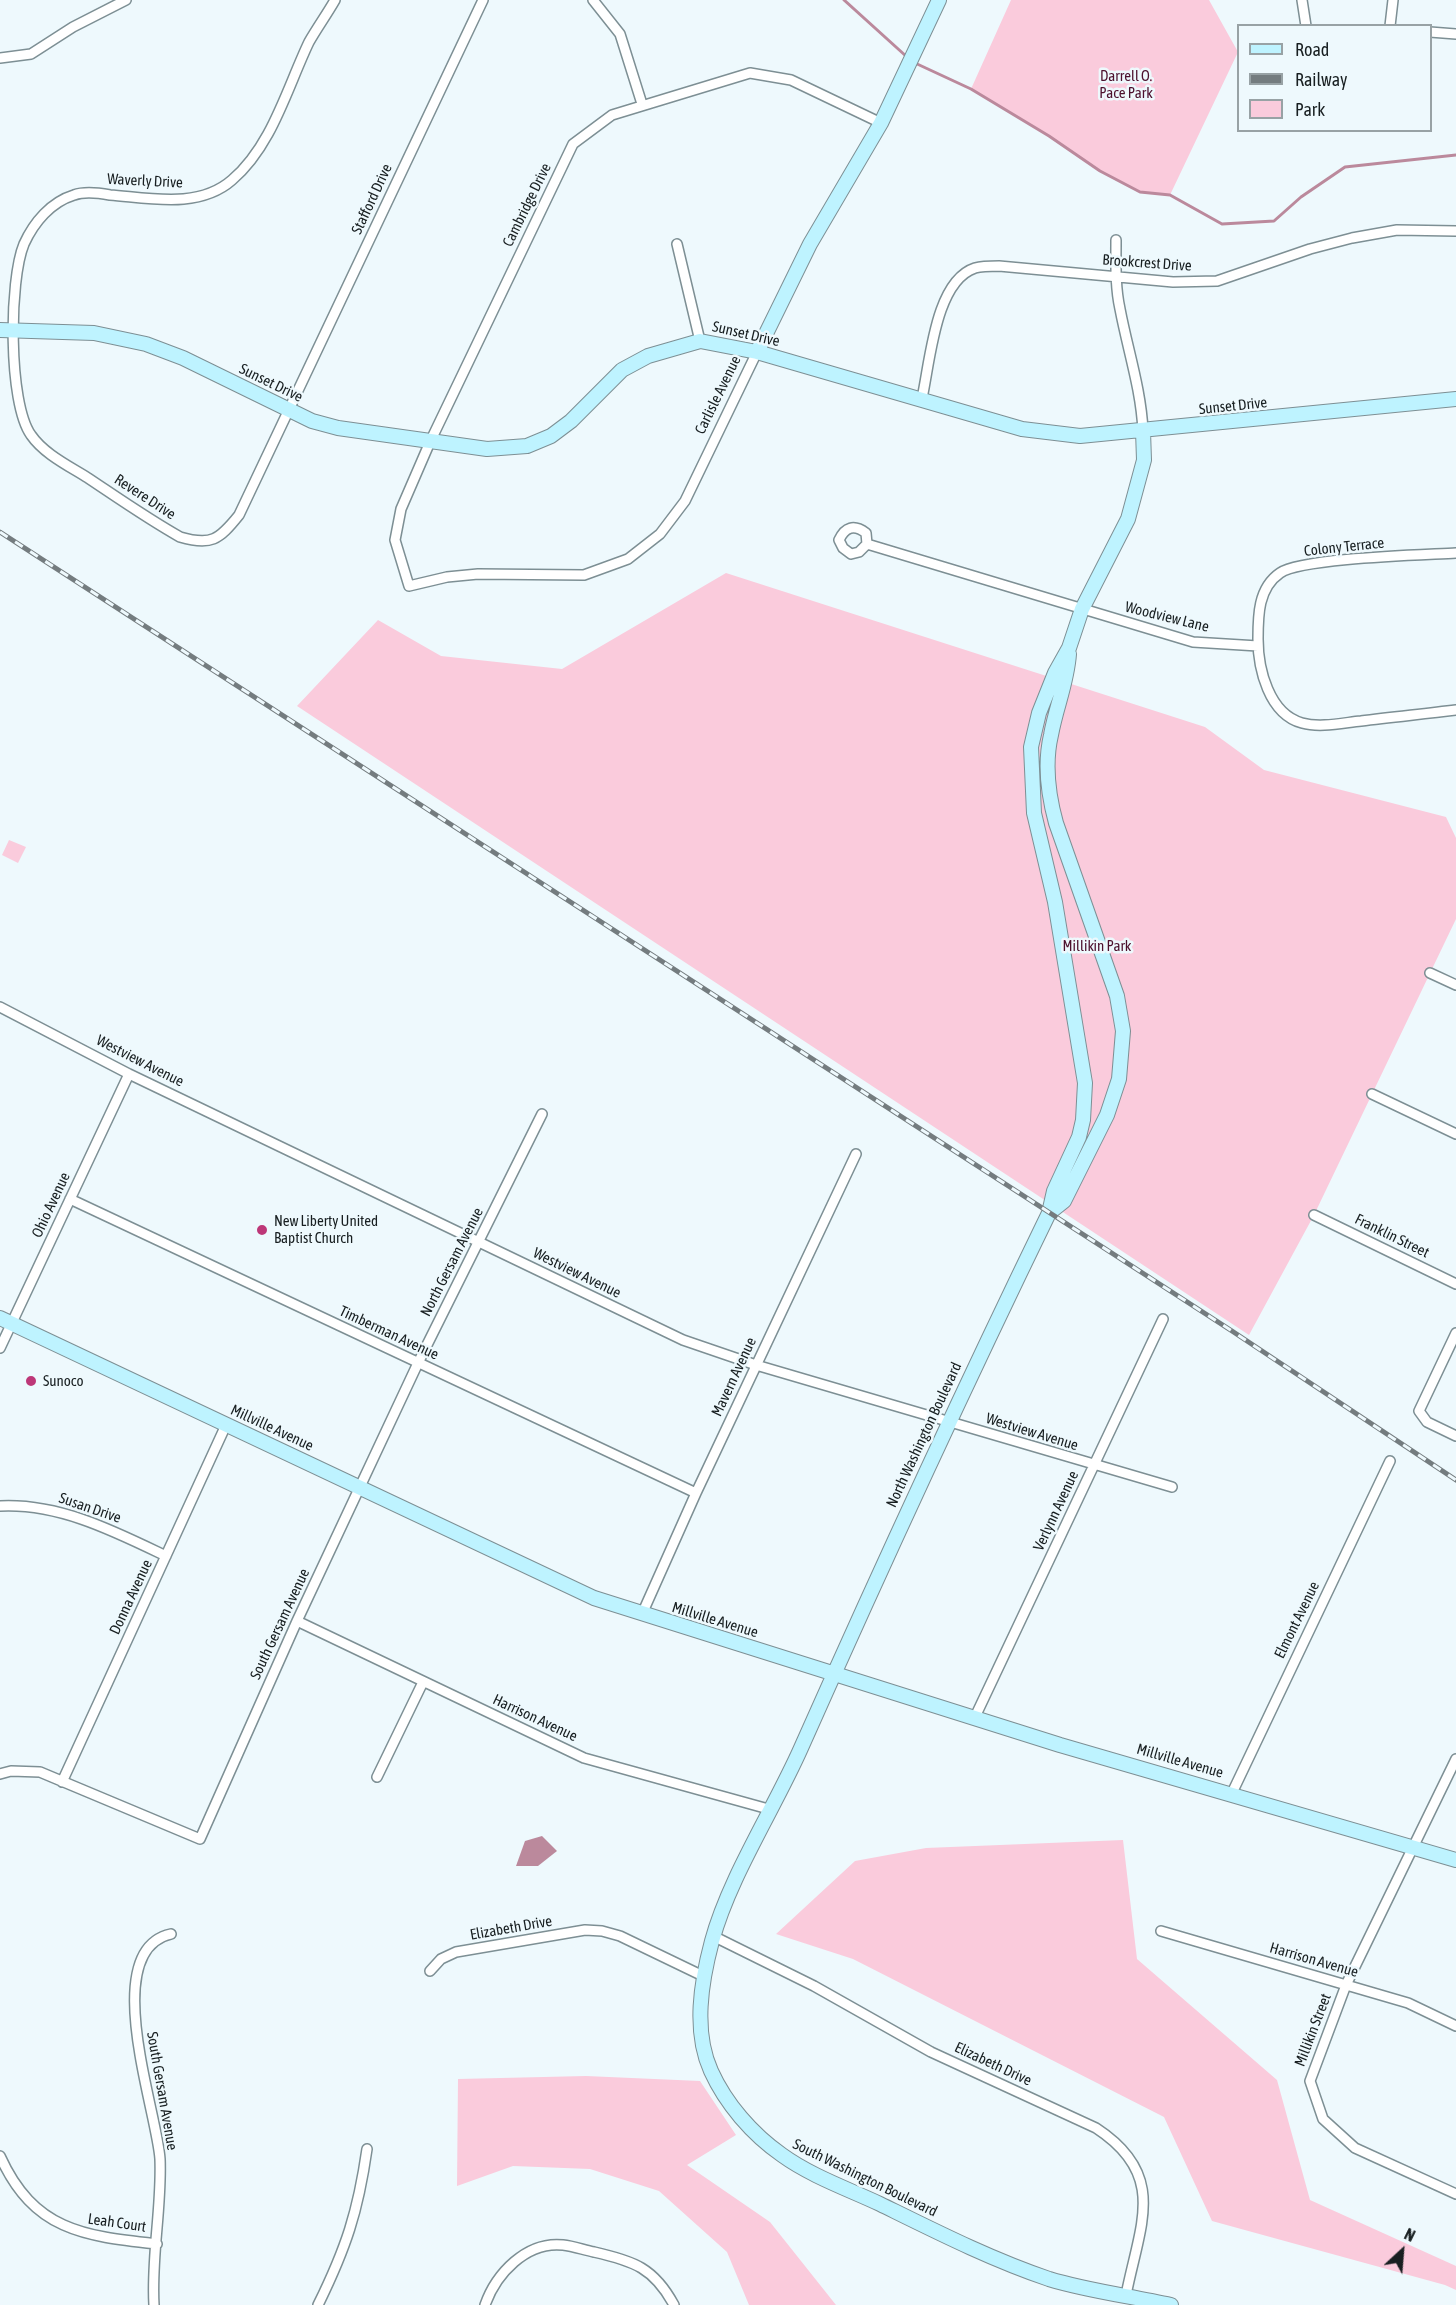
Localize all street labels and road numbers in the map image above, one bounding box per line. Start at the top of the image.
street label: Cambridge Drive [499,160,555,250]
street label: Stafford Drive [348,161,396,237]
street label: Waverly Drive [107,170,183,192]
street label: Brookcrest Drive [1102,251,1192,275]
street label: Sunset Drive [711,318,781,350]
street label: Carlisle Avenue [691,353,745,437]
street label: Sunset Drive [236,360,306,406]
street label: Sunset Drive [1198,393,1268,419]
street label: Revere Drive [111,471,179,523]
street label: Colony Terrace [1303,534,1385,560]
street label: Woodview Lane [1123,598,1211,636]
street label: Westview Avenue [93,1031,187,1091]
street label: Ohio Avenue [28,1169,74,1241]
street label: North Gersam Avenue [417,1205,487,1319]
street label: Franklin Street [1352,1210,1432,1262]
street label: Westview Avenue [530,1244,624,1302]
street label: Timberman Avenue [336,1302,442,1364]
street label: Mavern Avenue [708,1335,760,1419]
street label: North Washington Boulevard [882,1360,966,1510]
street label: Millville Avenue [228,1401,316,1455]
street label: Westview Avenue [984,1409,1080,1455]
street label: Verlynn Avenue [1030,1468,1082,1554]
street label: Susan Drive [57,1489,123,1527]
street label: Donna Avenue [106,1557,156,1637]
street label: South Gersam Avenue [246,1566,314,1682]
street label: Elmont Avenue [1271,1579,1323,1661]
street label: Millville Avenue [670,1598,760,1642]
street label: Harrison Avenue [490,1691,580,1745]
street label: Millville Avenue [1135,1740,1225,1782]
street label: Elizabeth Drive [469,1912,553,1944]
street label: Harrison Avenue [1268,1939,1360,1981]
street label: Millikin Street [1291,1991,1335,2069]
street label: South Gersam Avenue [143,2030,181,2152]
street label: Elizabeth Drive [952,2038,1034,2090]
street label: South Washington Boulevard [790,2135,940,2221]
street label: Leah Court [87,2210,147,2236]

